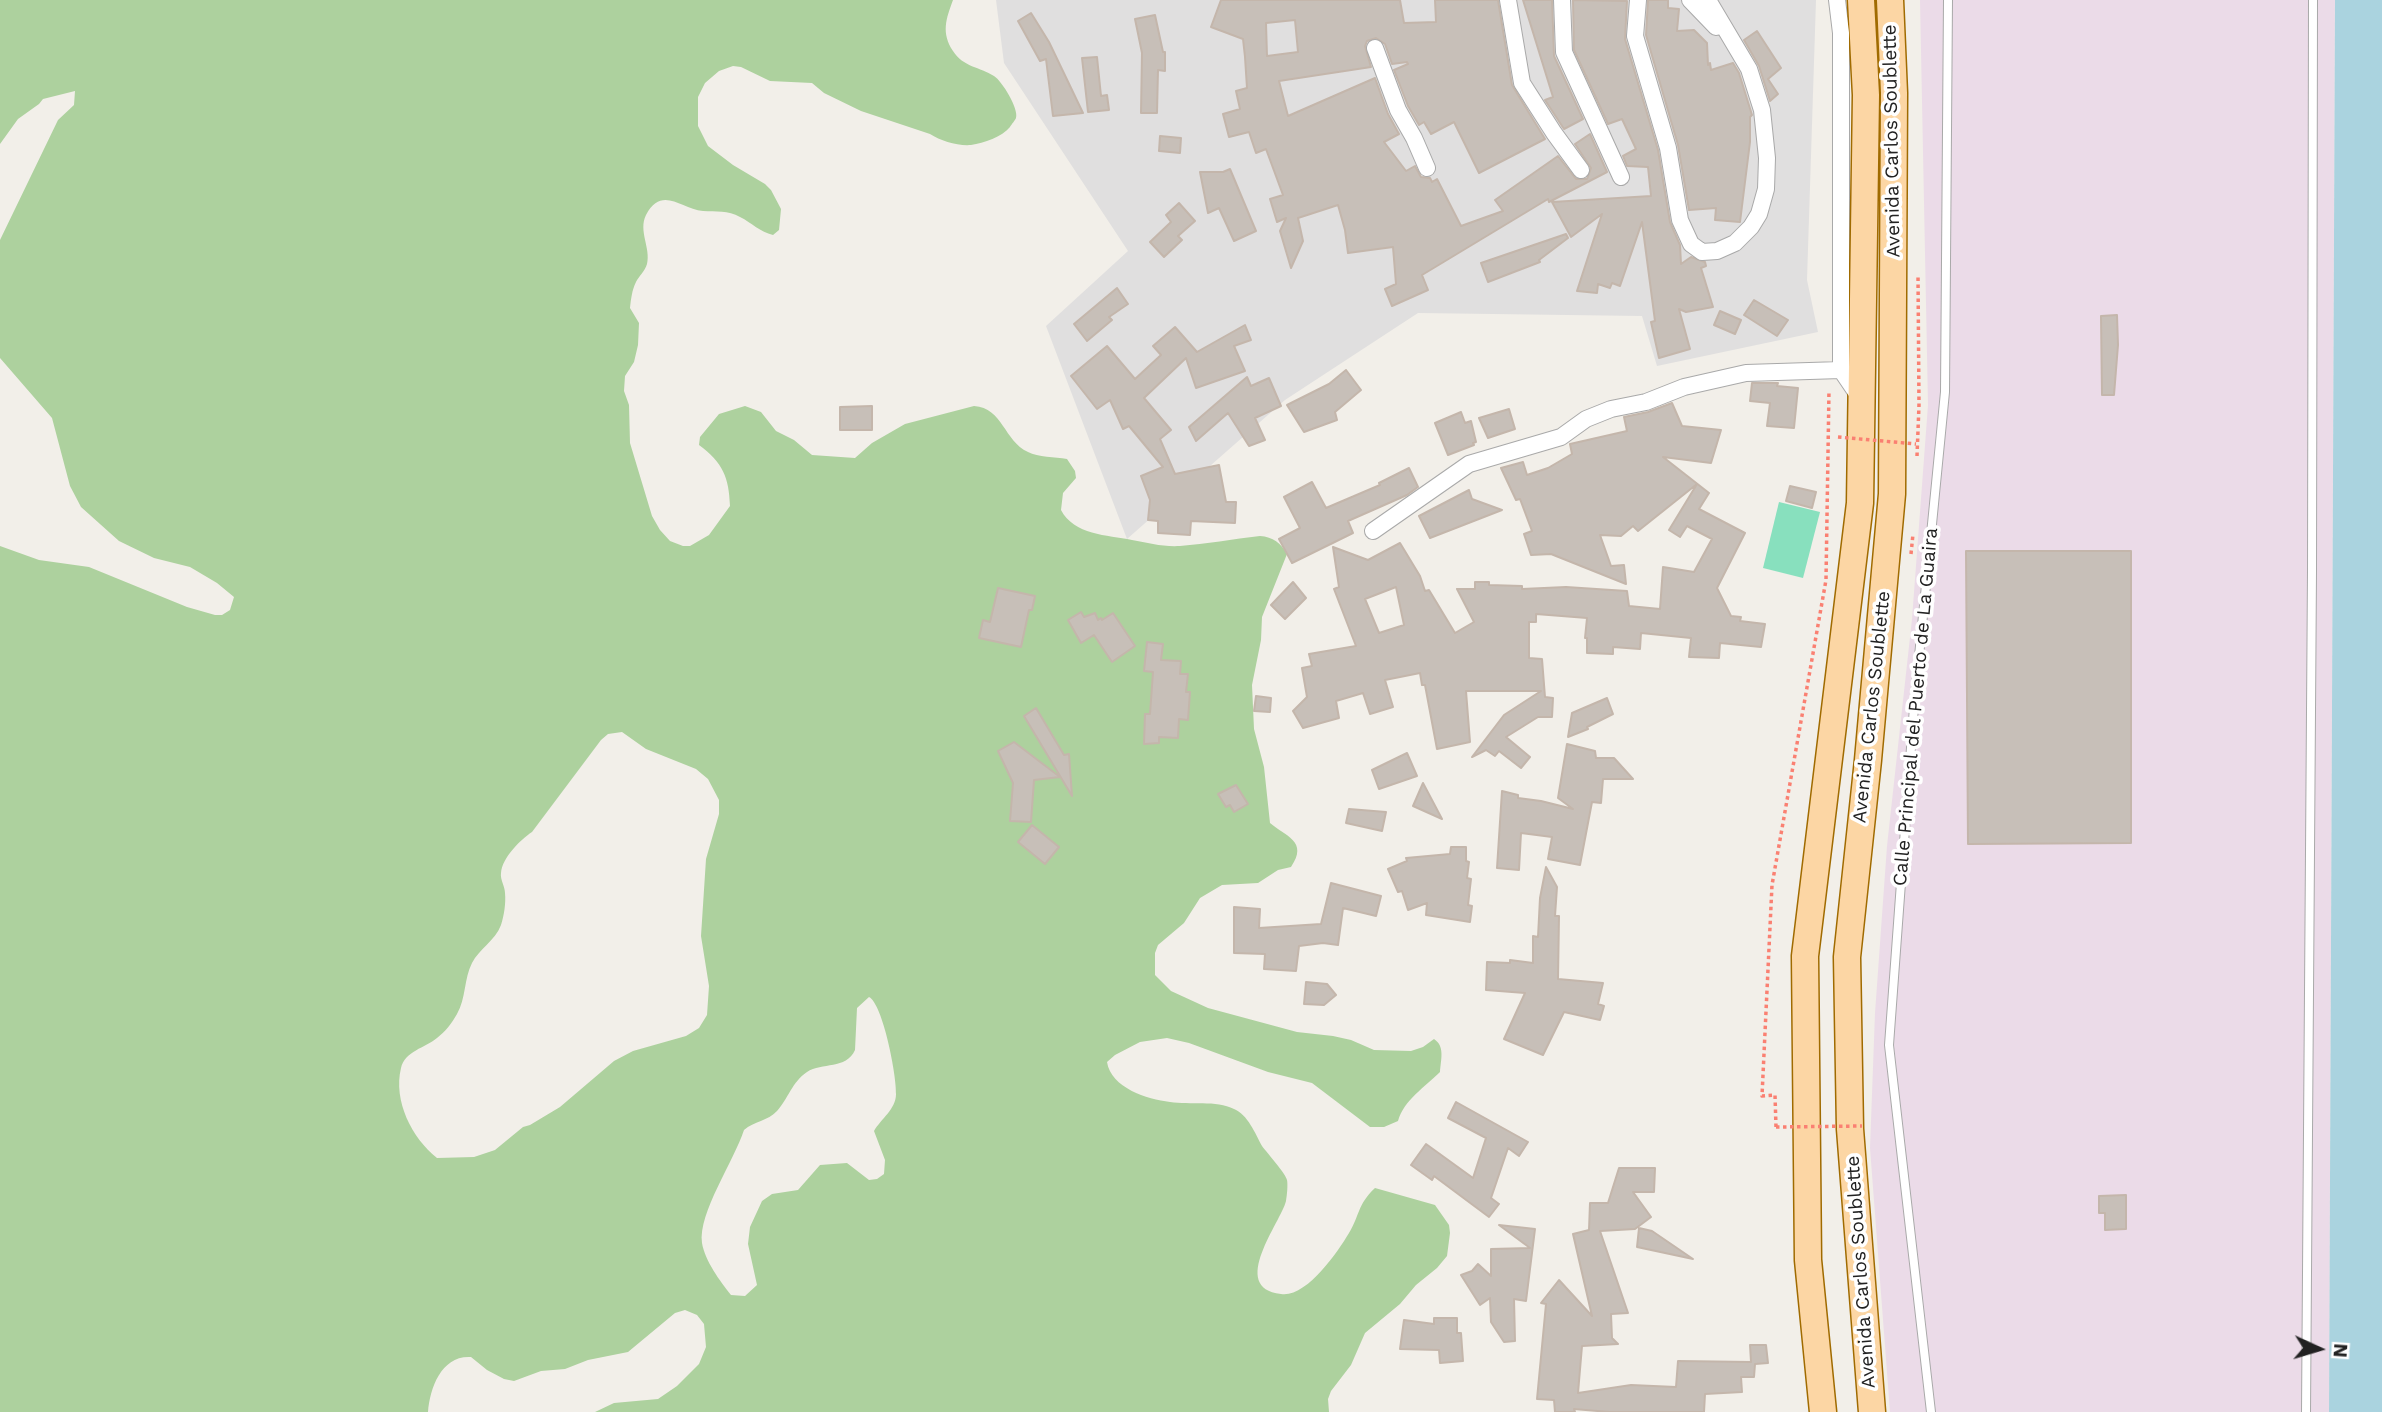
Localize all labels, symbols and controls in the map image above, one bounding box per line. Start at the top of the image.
street label: Avenida Carlos Soublette [1879,24,1905,258]
street label: Calle Principal del Puerto de La Guaira [1889,527,1943,887]
street label: Avenida Carlos Soublette [1848,590,1896,824]
street label: Avenida Carlos Soublette [1841,1155,1881,1389]
north arrow [2284,1314,2354,1384]
text: N [2328,1343,2352,1358]

